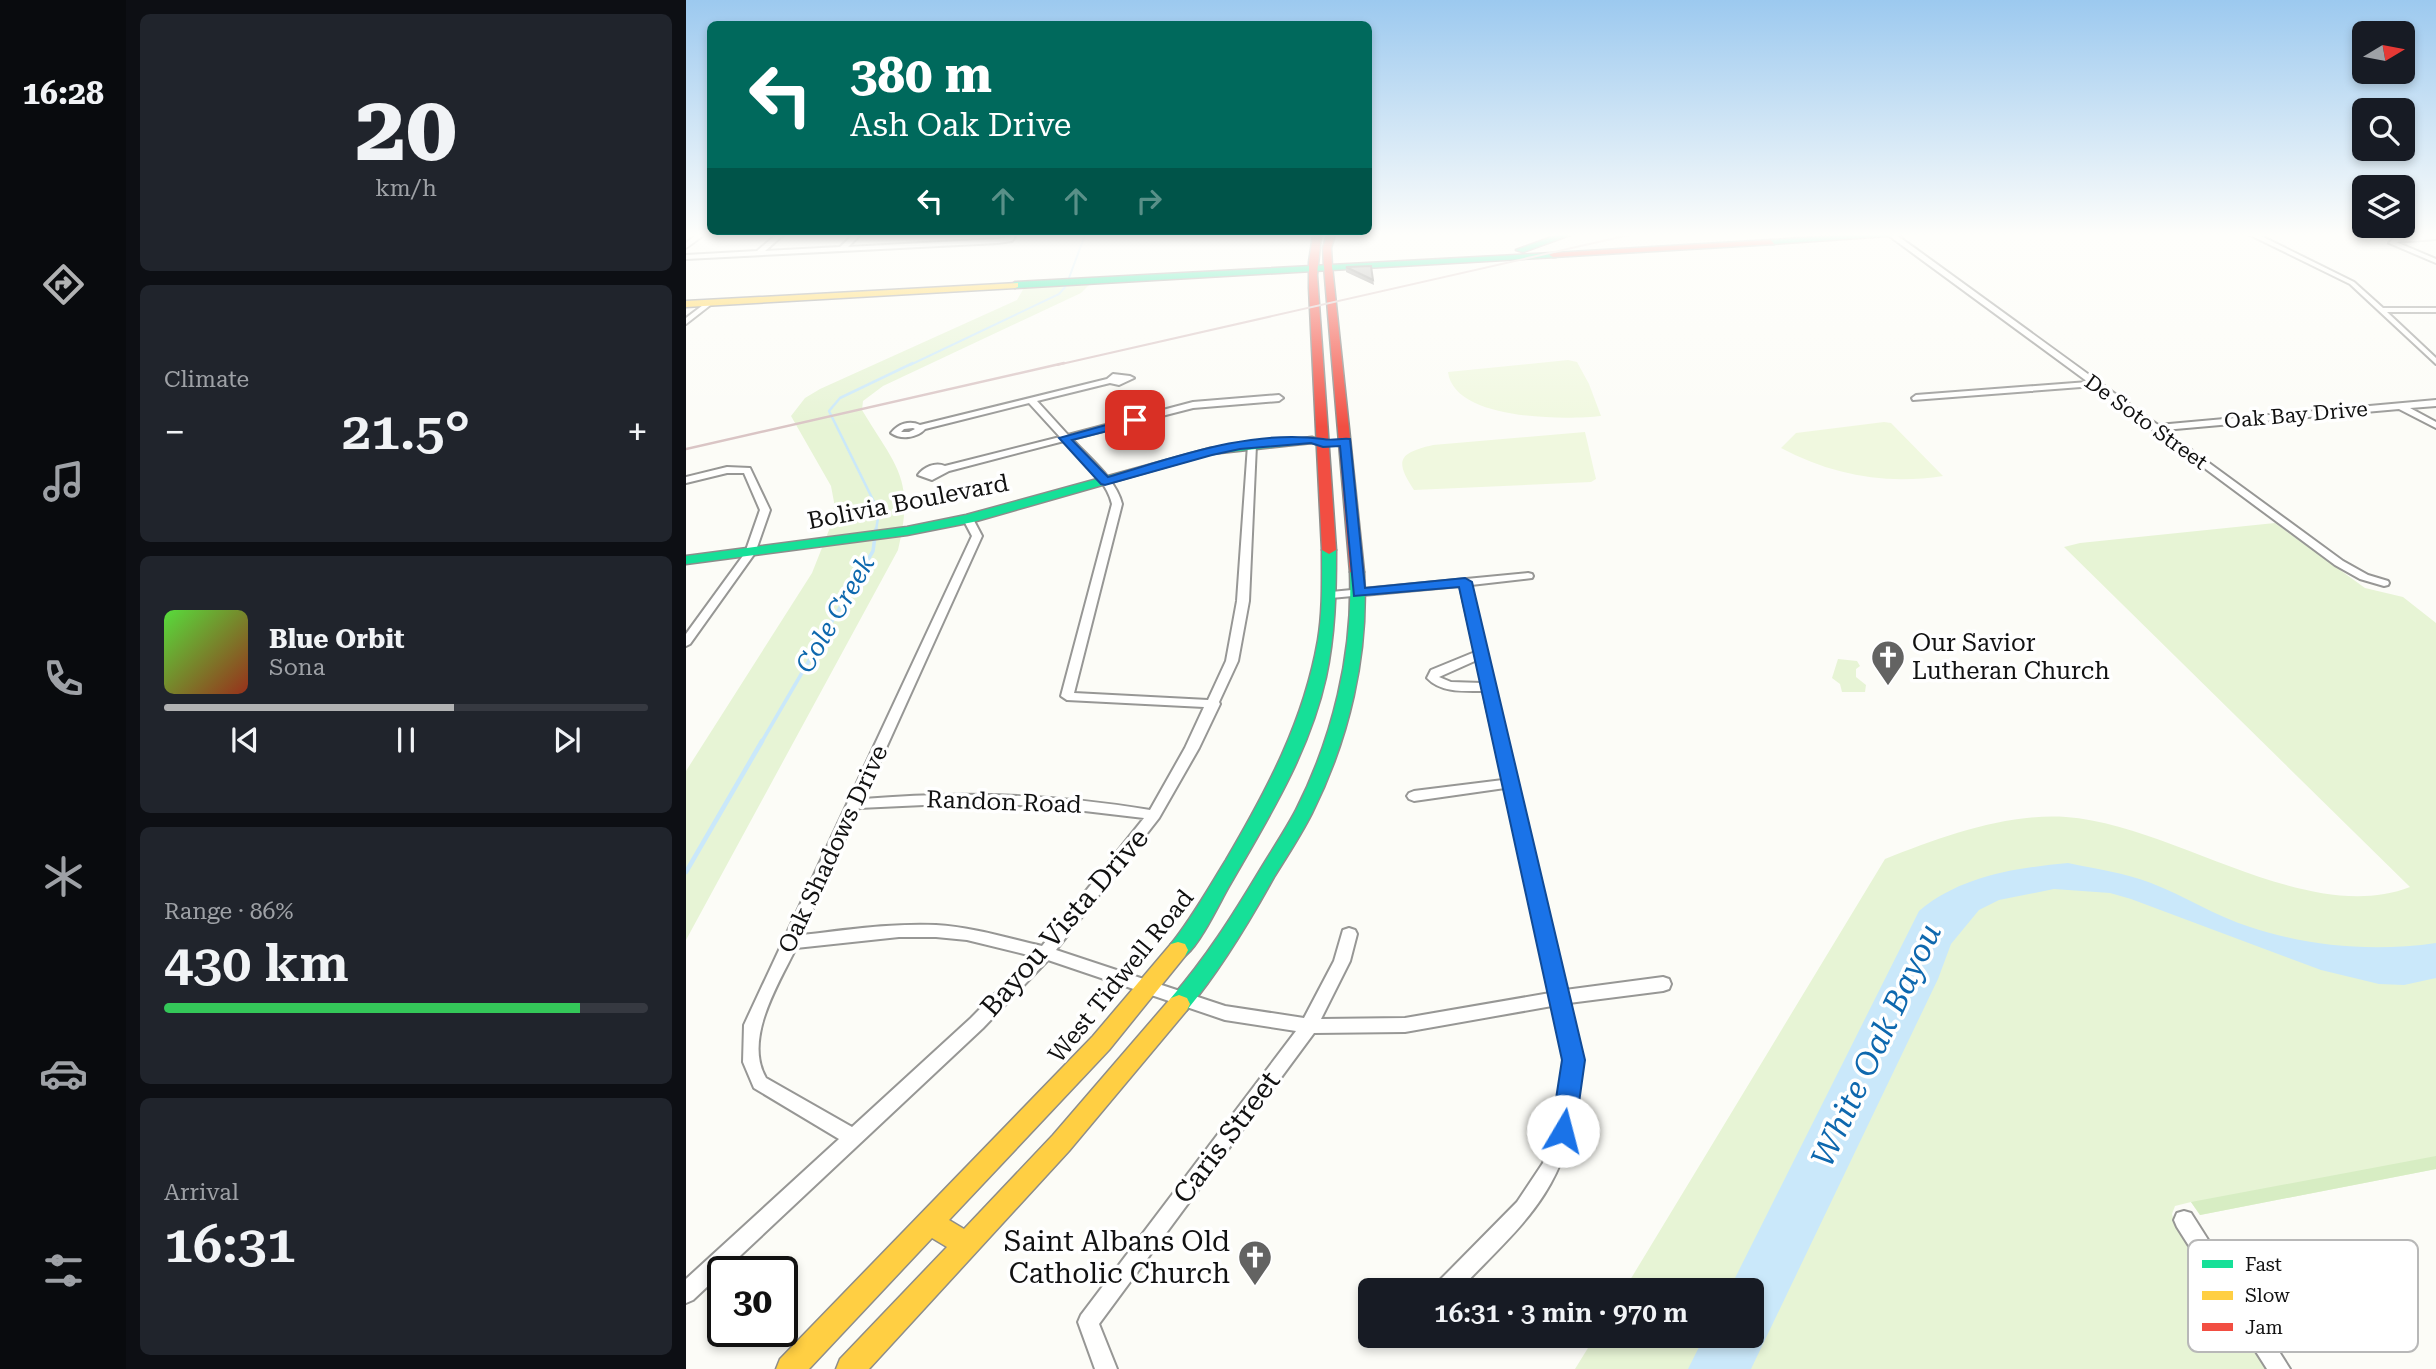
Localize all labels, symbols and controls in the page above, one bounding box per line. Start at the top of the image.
north arrow [2352,21,2415,84]
map controls [2352,21,2415,238]
text: 380 m [850,47,992,104]
icon: left [735,49,826,140]
text: 16:28 [22,74,104,112]
text: 20 [355,76,457,182]
button: search [2352,98,2415,161]
text: Ash Oak Drive [850,106,1071,144]
text: km/h [375,175,437,202]
button: layers [2352,175,2415,238]
icon: left [911,182,949,220]
icon: ahead [984,182,1022,220]
icon: ahead [1057,182,1095,220]
icon: right [1130,182,1168,220]
icon: directions [39,260,88,309]
text: Climate [164,366,249,393]
street label: De Soto Street [2080,370,2212,475]
pin [1105,390,1165,450]
street label: Oak Bay Drive [2223,397,2369,433]
text: 21.5° [342,401,470,462]
icon: arrive [1116,401,1154,439]
text: − [164,410,185,454]
text: + [627,410,648,454]
icon: music [39,457,88,506]
street label: Bolivia Boulevard [805,469,1011,535]
water label: Cole Creek [789,549,881,678]
text: Blue Orbit [269,624,405,654]
place label: Our Savior Lutheran Church [1912,629,2110,685]
church icon: Our Savior Lutheran Church [1869,638,1907,687]
icon: phone [39,654,88,703]
text: Sona [269,654,325,681]
icon: previous [226,721,264,759]
icon: pause [387,721,425,759]
icon: next [548,721,586,759]
street label: Oak Shadows Drive [773,741,893,957]
street label: Randon Road [926,785,1082,819]
street label: Bayou Vista Drive [974,822,1155,1023]
icon: climate [39,852,88,901]
street label: West Tidwell Road [1043,884,1199,1068]
text: Range · 86% [164,898,293,925]
water label: White Oak Bayou [1803,917,1949,1173]
text: 430 km [164,933,349,994]
icon: car [39,1049,88,1098]
street label: Caris Street [1166,1065,1287,1210]
position arrow [1526,1094,1600,1168]
text: Arrival [164,1179,239,1206]
text: 16:31 [164,1214,296,1275]
place label: Saint Albans Old Catholic Church [1004,1225,1230,1290]
church icon: Saint Albans Old Catholic Church [1236,1238,1274,1287]
legend [2188,1240,2418,1352]
icon: filters [39,1246,88,1295]
text: Fast [2245,1253,2282,1276]
speed limit sign: 30 [707,1256,798,1347]
text: Slow [2245,1284,2290,1307]
text: 16:31 · 3 min · 970 m [1434,1298,1688,1328]
text: Jam [2245,1316,2283,1339]

